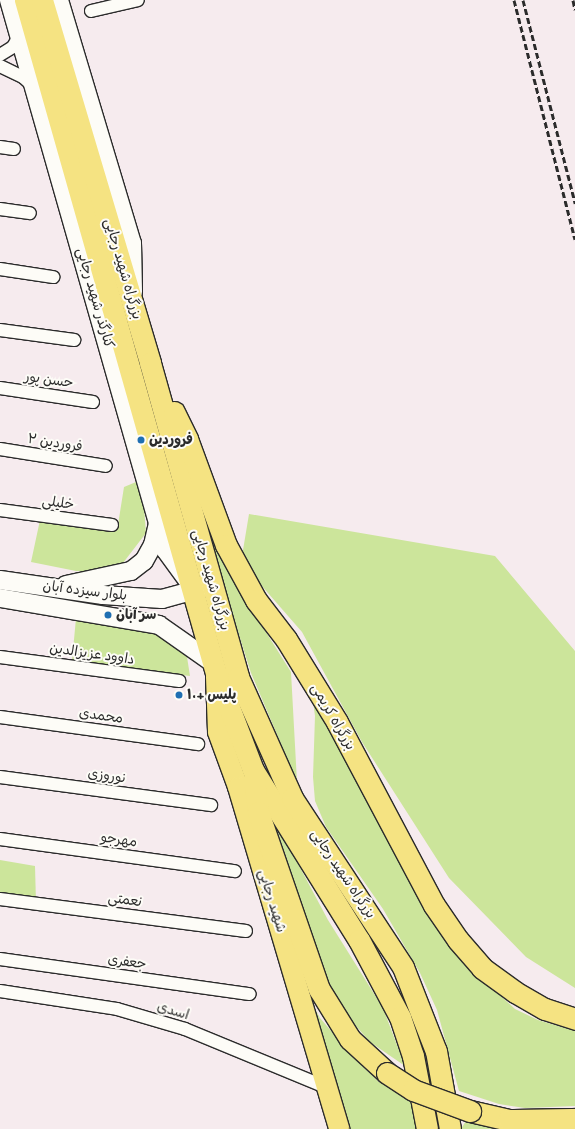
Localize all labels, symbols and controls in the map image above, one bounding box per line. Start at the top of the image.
street label: بزرگراه شهید رجایی [101,217,145,321]
street label: کنارگذر شهید رجایی [73,246,117,350]
street label: حسن پور [23,368,75,392]
street label: فروردین ۲ [26,430,84,456]
place label: فروردین [149,432,193,448]
marker: فروردین [136,435,146,445]
street label: خلیلی [41,492,75,514]
street label: بزرگراه شهید رجایی [189,528,233,632]
street label: بلوار سیزده آبان [42,577,128,605]
place label: سر آبان [116,607,156,623]
marker: سر آبان [103,610,113,620]
street label: داوود عزیزالدین [48,640,136,668]
street label: بزرگراه کریمی [307,681,359,753]
place label: پلیس +۱۰ [187,687,236,703]
marker: پلیس +۱۰ [174,690,184,700]
street label: محمدی [78,705,124,727]
street label: نوروزی [87,765,127,787]
street label: بزرگراه شهید رجایی [307,826,379,922]
street label: مهرجو [100,829,138,851]
street label: شهید رجایی [254,867,290,935]
street label: نعمتی [107,889,143,911]
street label: جعفری [107,951,147,973]
street label: اسدی [155,998,191,1024]

